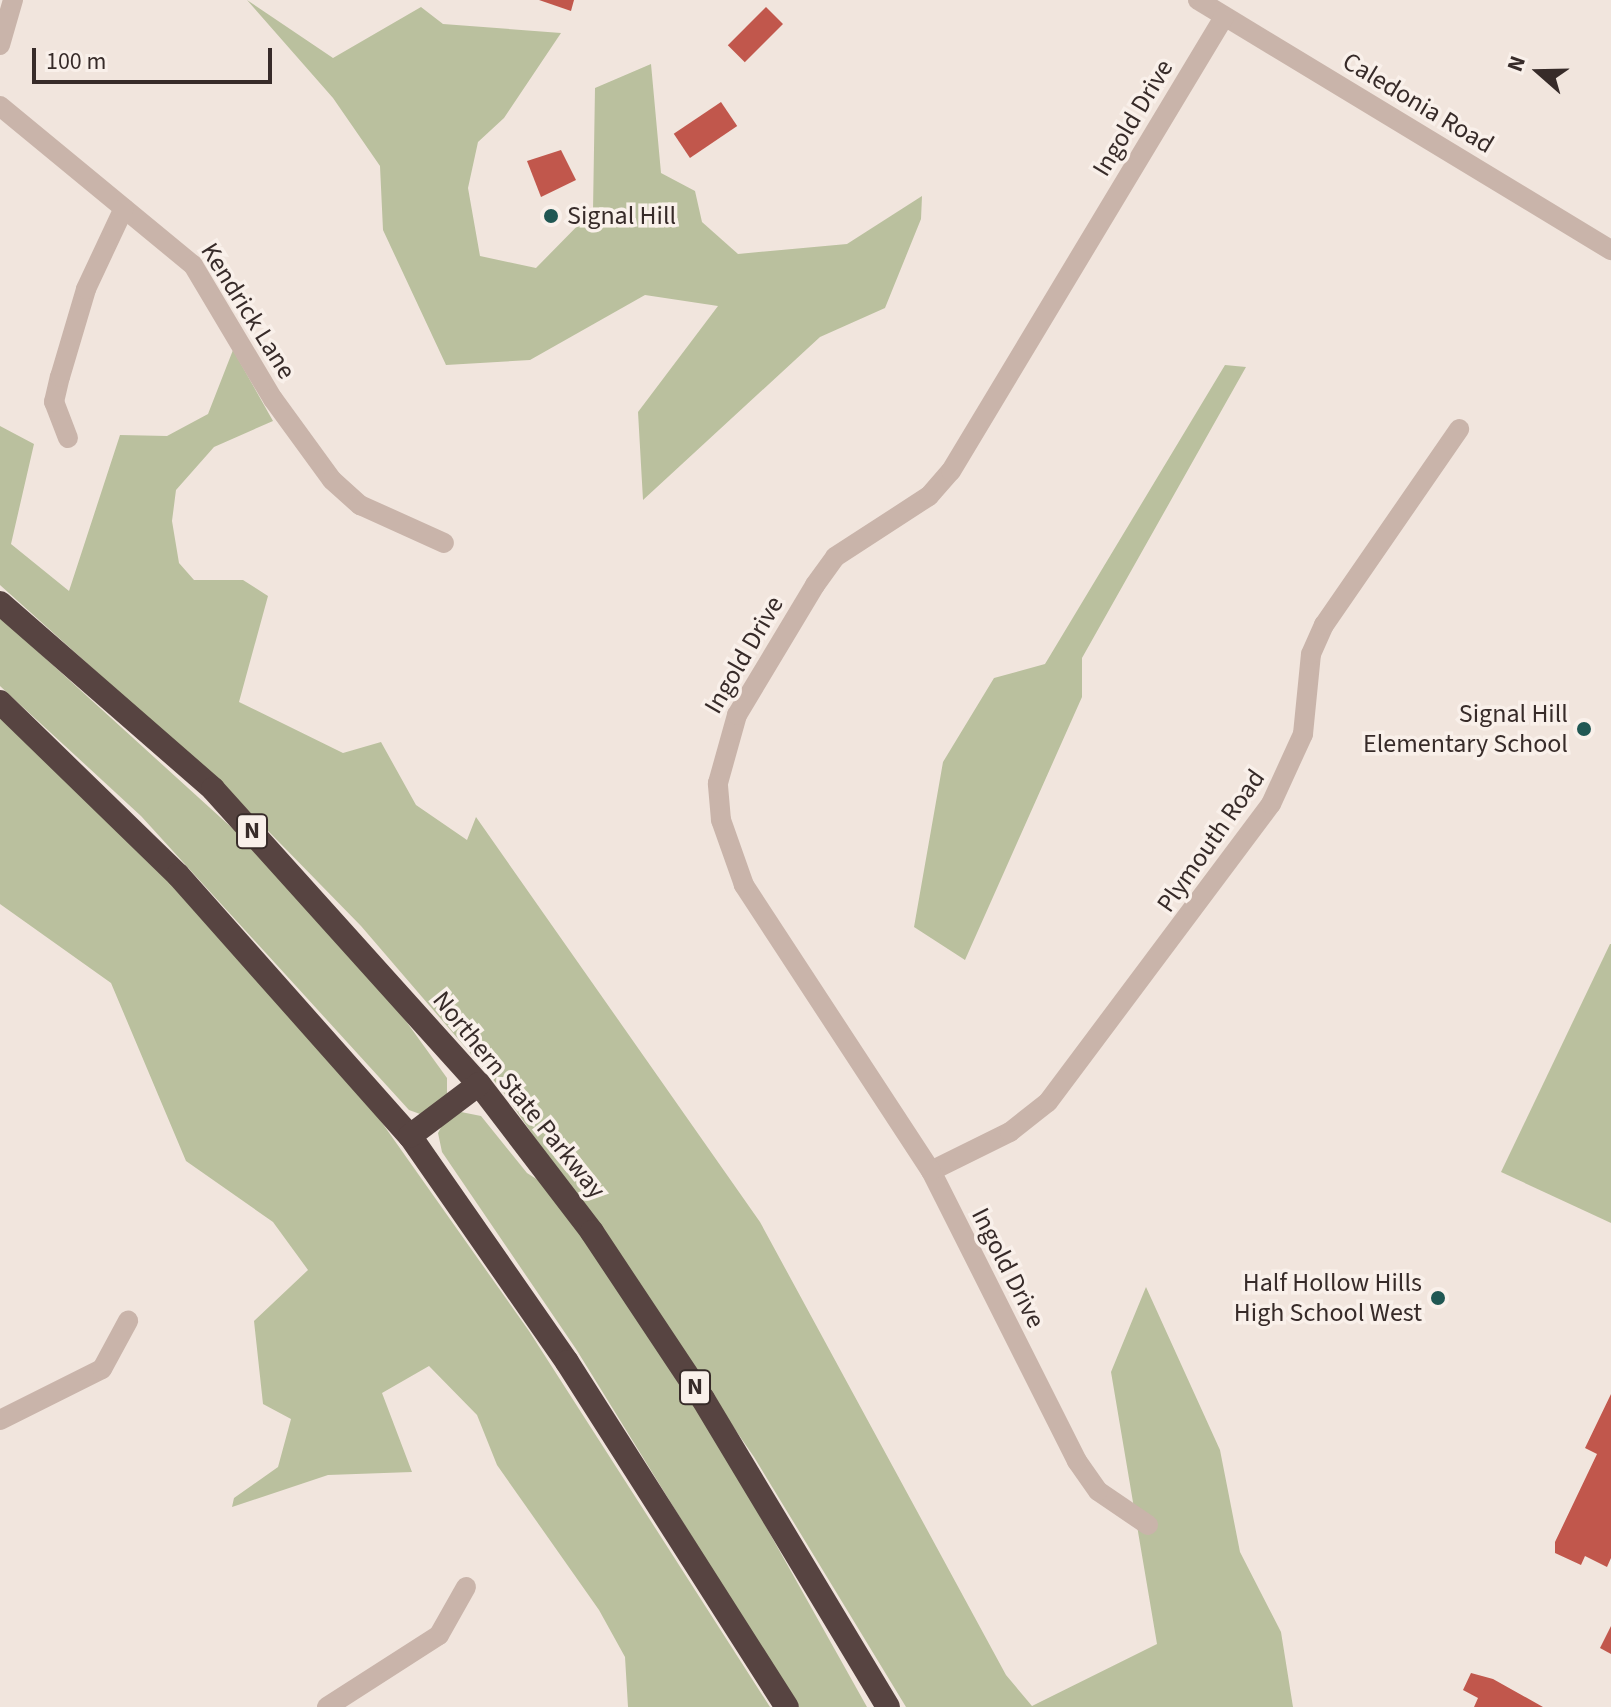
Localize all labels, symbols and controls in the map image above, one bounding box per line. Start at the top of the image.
scale bar [36,32,276,82]
north arrow [1499,32,1579,112]
text: 100 m [46,44,106,79]
street label: Caledonia Road [1337,46,1499,160]
text: N [1499,51,1534,76]
street label: Ingold Drive [1086,54,1180,182]
place label: Signal Hill [567,200,676,232]
marker: Signal Hill [542,207,560,225]
street label: Kendrick Lane [194,237,302,385]
street label: Ingold Drive [698,591,790,719]
place label: Signal Hill Elementary School [1363,698,1568,760]
marker: Signal Hill Elementary School [1575,720,1593,738]
street label: Plymouth Road [1150,764,1272,918]
road number: N [236,811,268,851]
street label: Northern State Parkway [426,985,612,1205]
street label: Ingold Drive [964,1203,1052,1333]
place label: Half Hollow Hills High School West [1234,1267,1422,1328]
marker: Half Hollow Hills High School West [1429,1289,1447,1307]
road number: N [679,1367,711,1407]

